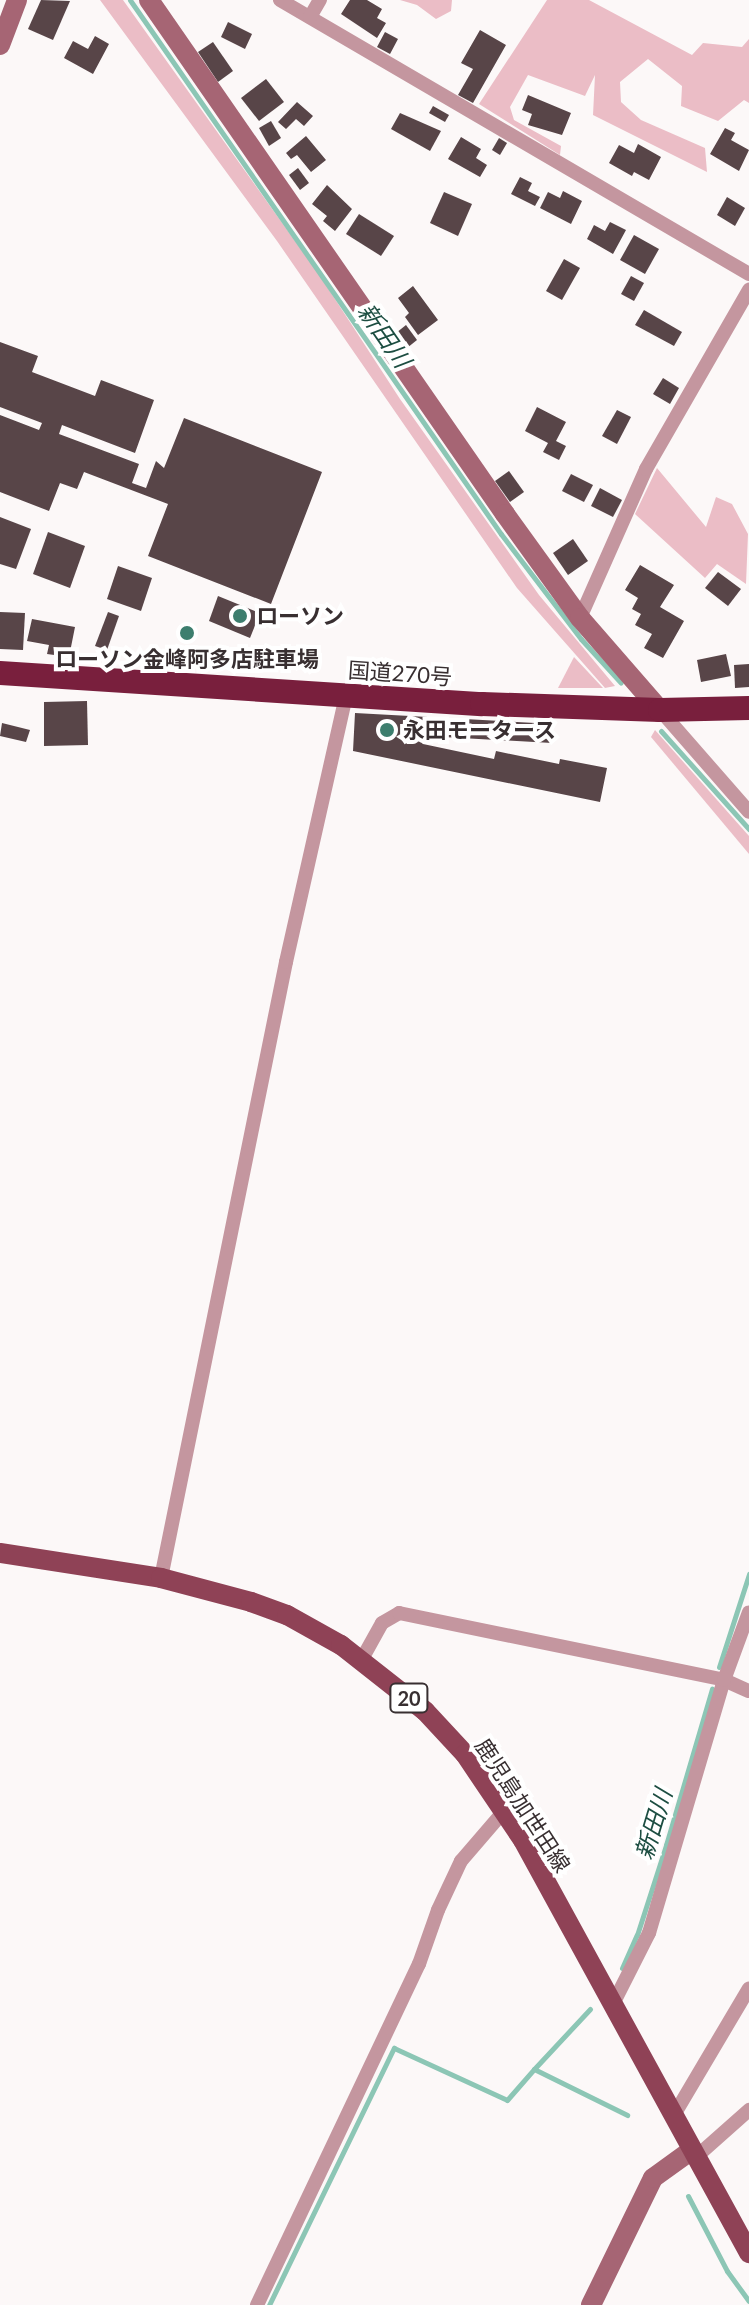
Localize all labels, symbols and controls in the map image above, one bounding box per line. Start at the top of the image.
water label: 新田川 [353,297,417,373]
place label: ローソン [256,603,344,629]
marker: ローソン [231,607,249,625]
marker: ローソン金峰阿多店駐車場 [178,624,196,642]
place label: ローソン金峰阿多店駐車場 [55,646,319,672]
street label: 国道270号 [347,656,453,690]
place label: 永田モータース [403,717,557,743]
marker: 永田モータース [378,721,396,739]
road number: 20 [389,1682,429,1714]
street label: 鹿児島加世田線 [470,1733,576,1877]
water label: 新田川 [629,1785,677,1863]

